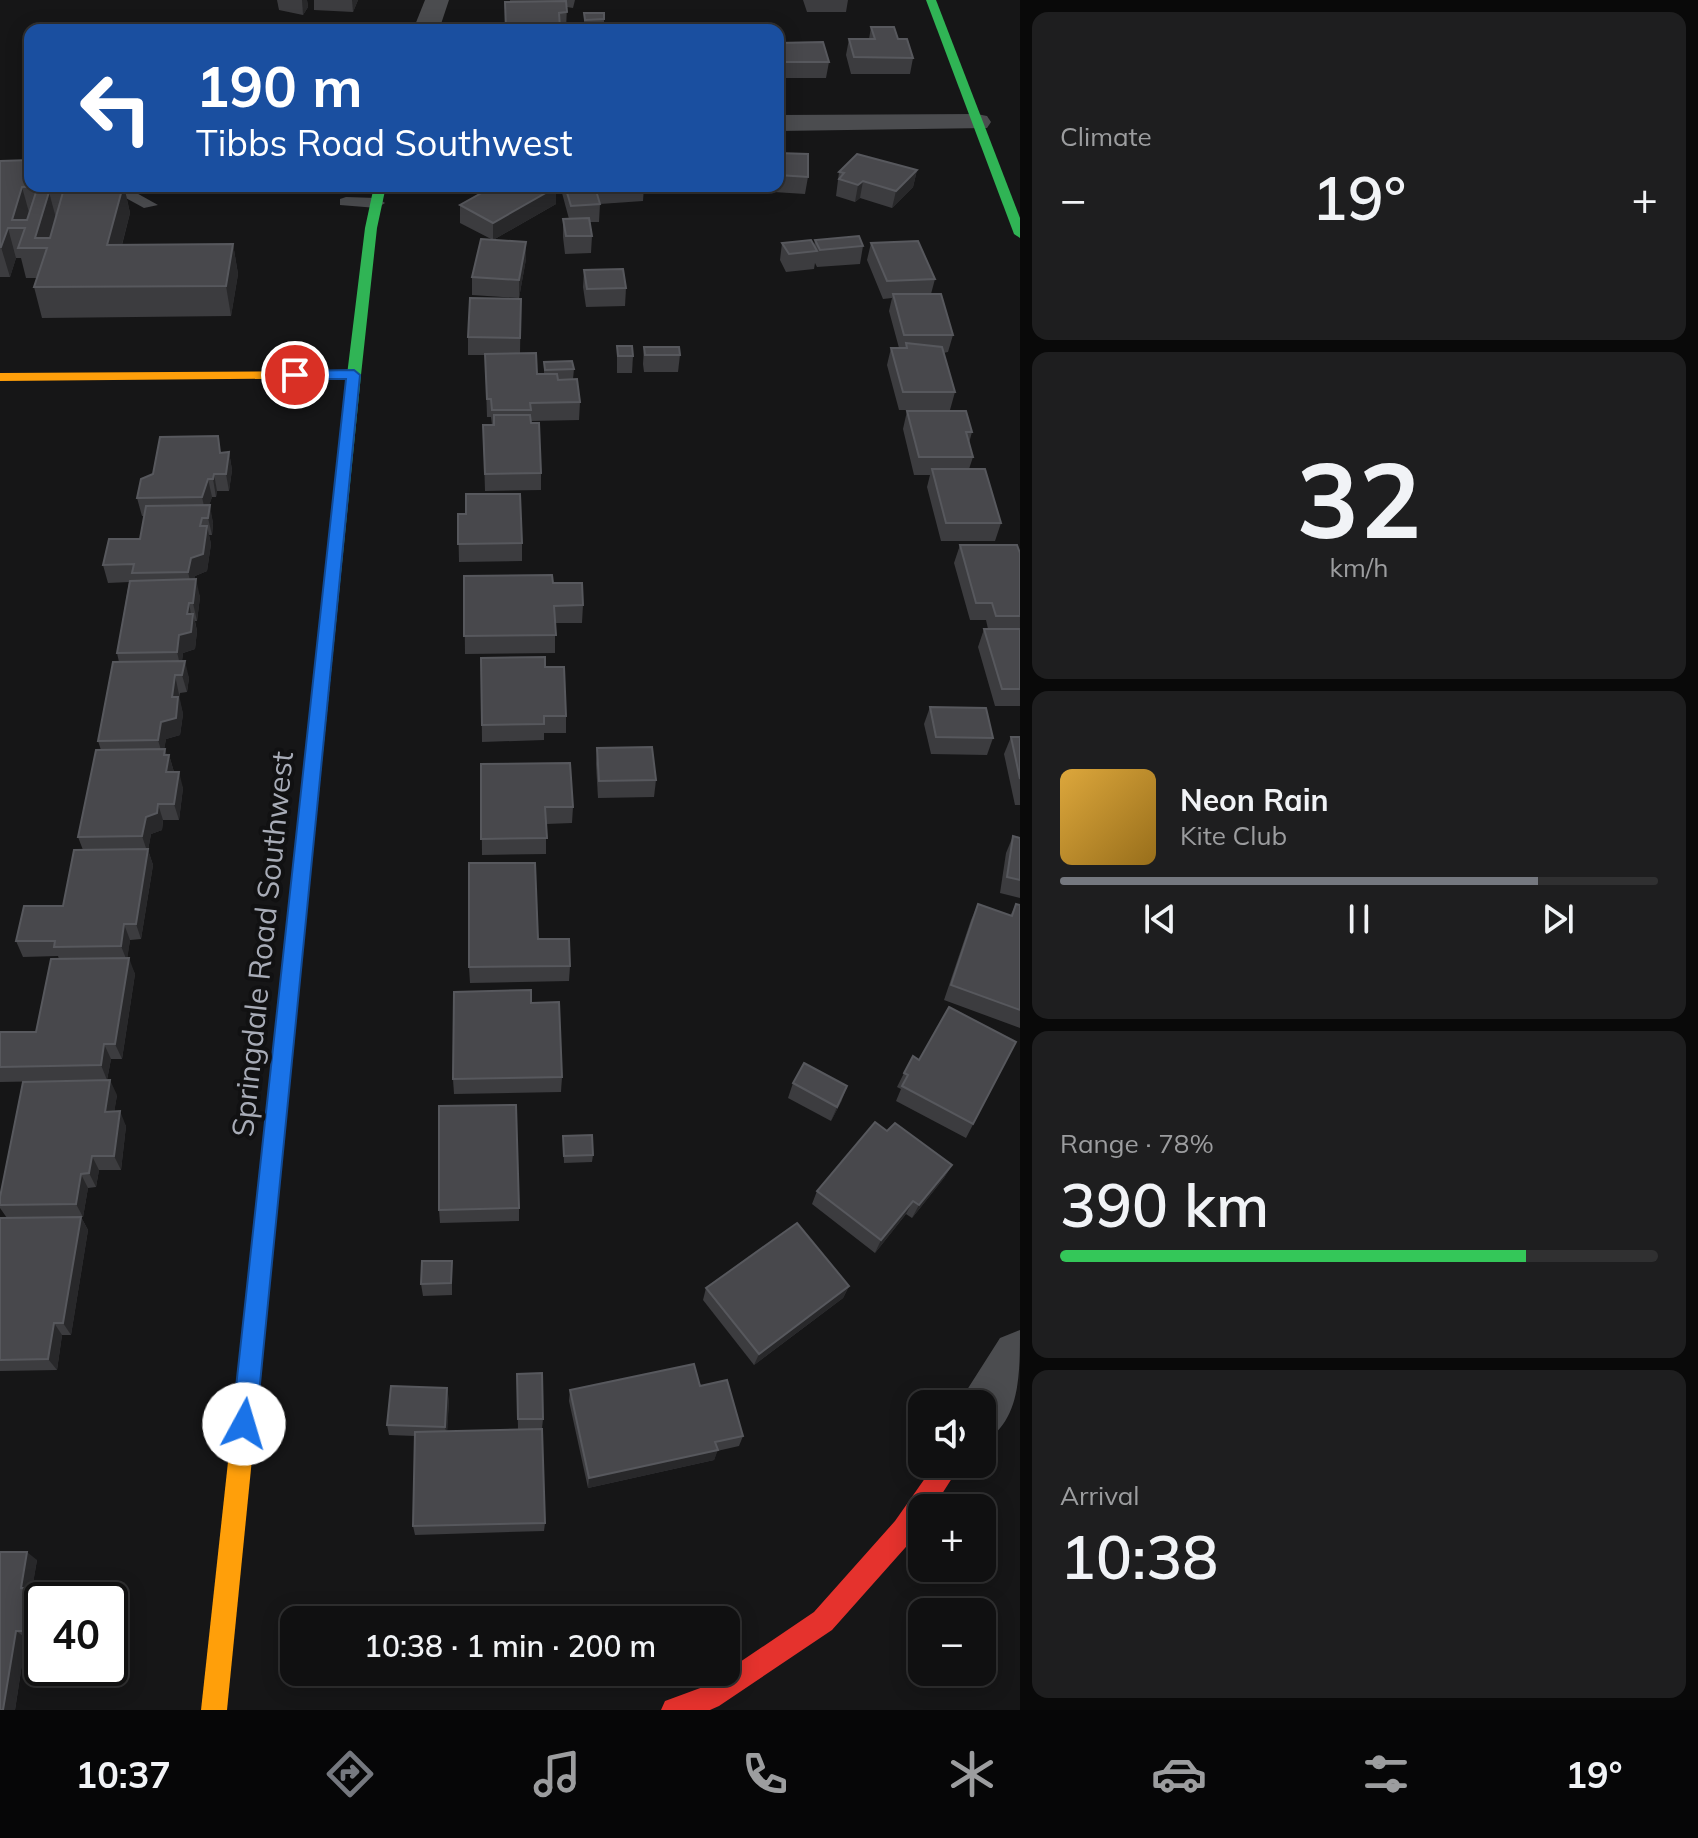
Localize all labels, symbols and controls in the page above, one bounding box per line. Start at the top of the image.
text: 190 m [196,51,363,121]
icon: left [64,56,168,160]
text: Tibbs Road Southwest [196,120,573,165]
text: Climate [1060,120,1152,153]
text: 19° [1312,160,1406,235]
text: − [1060,171,1086,226]
text: + [1632,171,1658,226]
pin [261,341,329,409]
icon: arrive [273,353,317,397]
text: 32 [1297,433,1421,564]
text: km/h [1330,551,1388,584]
street label: Springdale Road Southwest [223,749,301,1139]
text: Neon Rain [1180,781,1329,819]
text: Kite Club [1180,819,1287,852]
icon: previous [1138,897,1182,941]
icon: pause [1337,897,1381,941]
icon: next [1536,897,1580,941]
text: Range · 78% [1060,1127,1214,1160]
text: 390 km [1060,1167,1269,1242]
position arrow [202,1382,286,1466]
map controls [908,1390,996,1686]
button: sound [908,1390,996,1478]
text: Arrival [1060,1479,1140,1512]
button: + [908,1494,996,1582]
text: 10:38 [1060,1519,1218,1594]
speed limit sign: 40 [24,1582,128,1686]
button: − [908,1598,996,1686]
text: 10:38 · 1 min · 200 m [364,1627,656,1665]
icon: directions [322,1746,378,1802]
icon: music [529,1746,585,1802]
icon: phone [737,1746,793,1802]
icon: climate [944,1746,1000,1802]
icon: car [1151,1746,1207,1802]
icon: filters [1358,1746,1414,1802]
text: 10:37 [76,1752,171,1797]
text: 19° [1565,1752,1622,1797]

